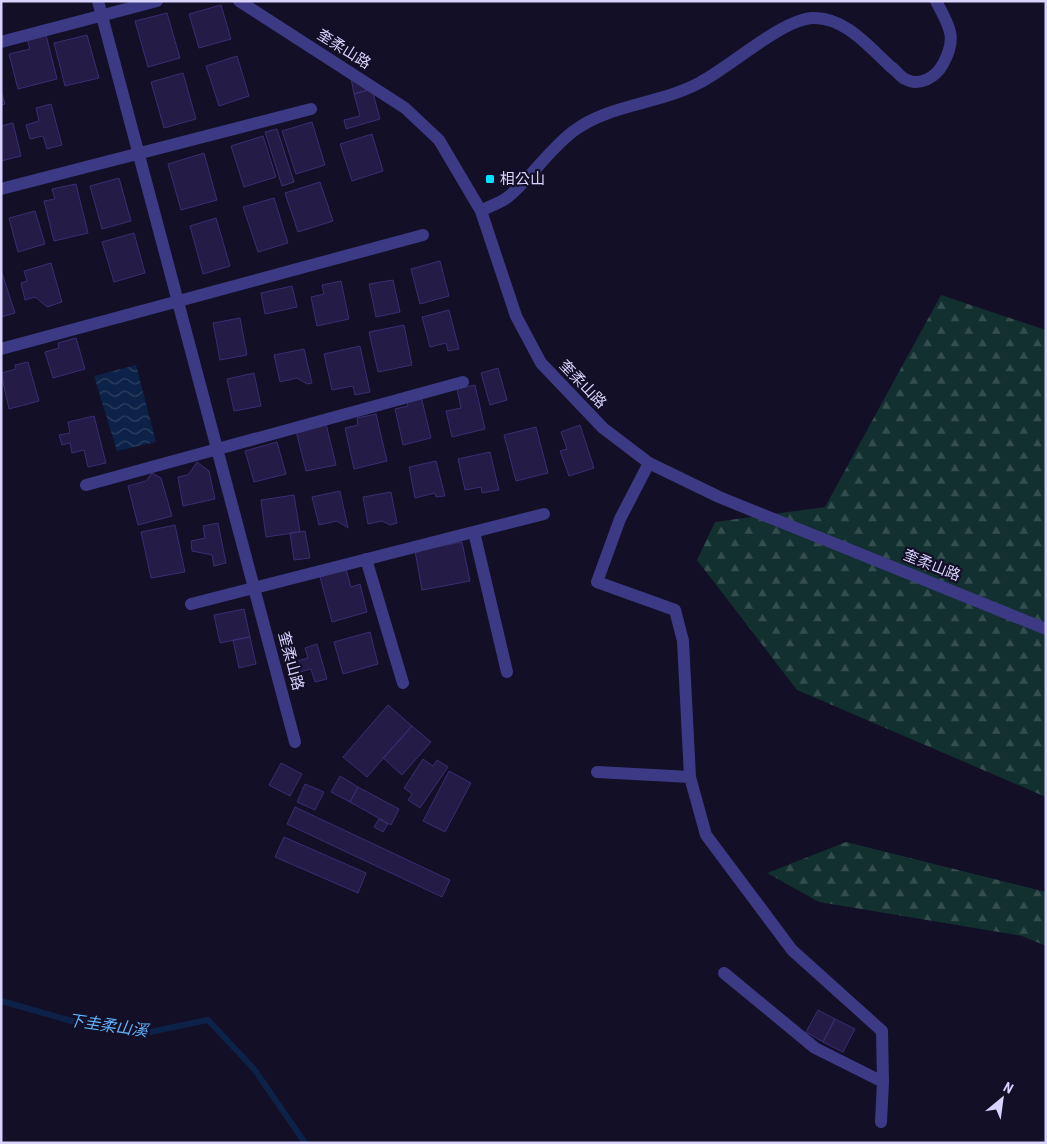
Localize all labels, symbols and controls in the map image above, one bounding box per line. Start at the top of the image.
street label: 奎柔山路 [314,25,374,73]
place label: 相公山 [500,170,545,188]
marker: 相公山 [484,173,496,185]
street label: 奎柔山路 [556,356,610,412]
street label: 奎柔山路 [901,545,963,585]
street label: 奎柔山路 [275,630,307,692]
water label: 下圭柔山溪 [67,1011,151,1041]
north arrow [977,1074,1027,1124]
text: N [1001,1079,1016,1097]

